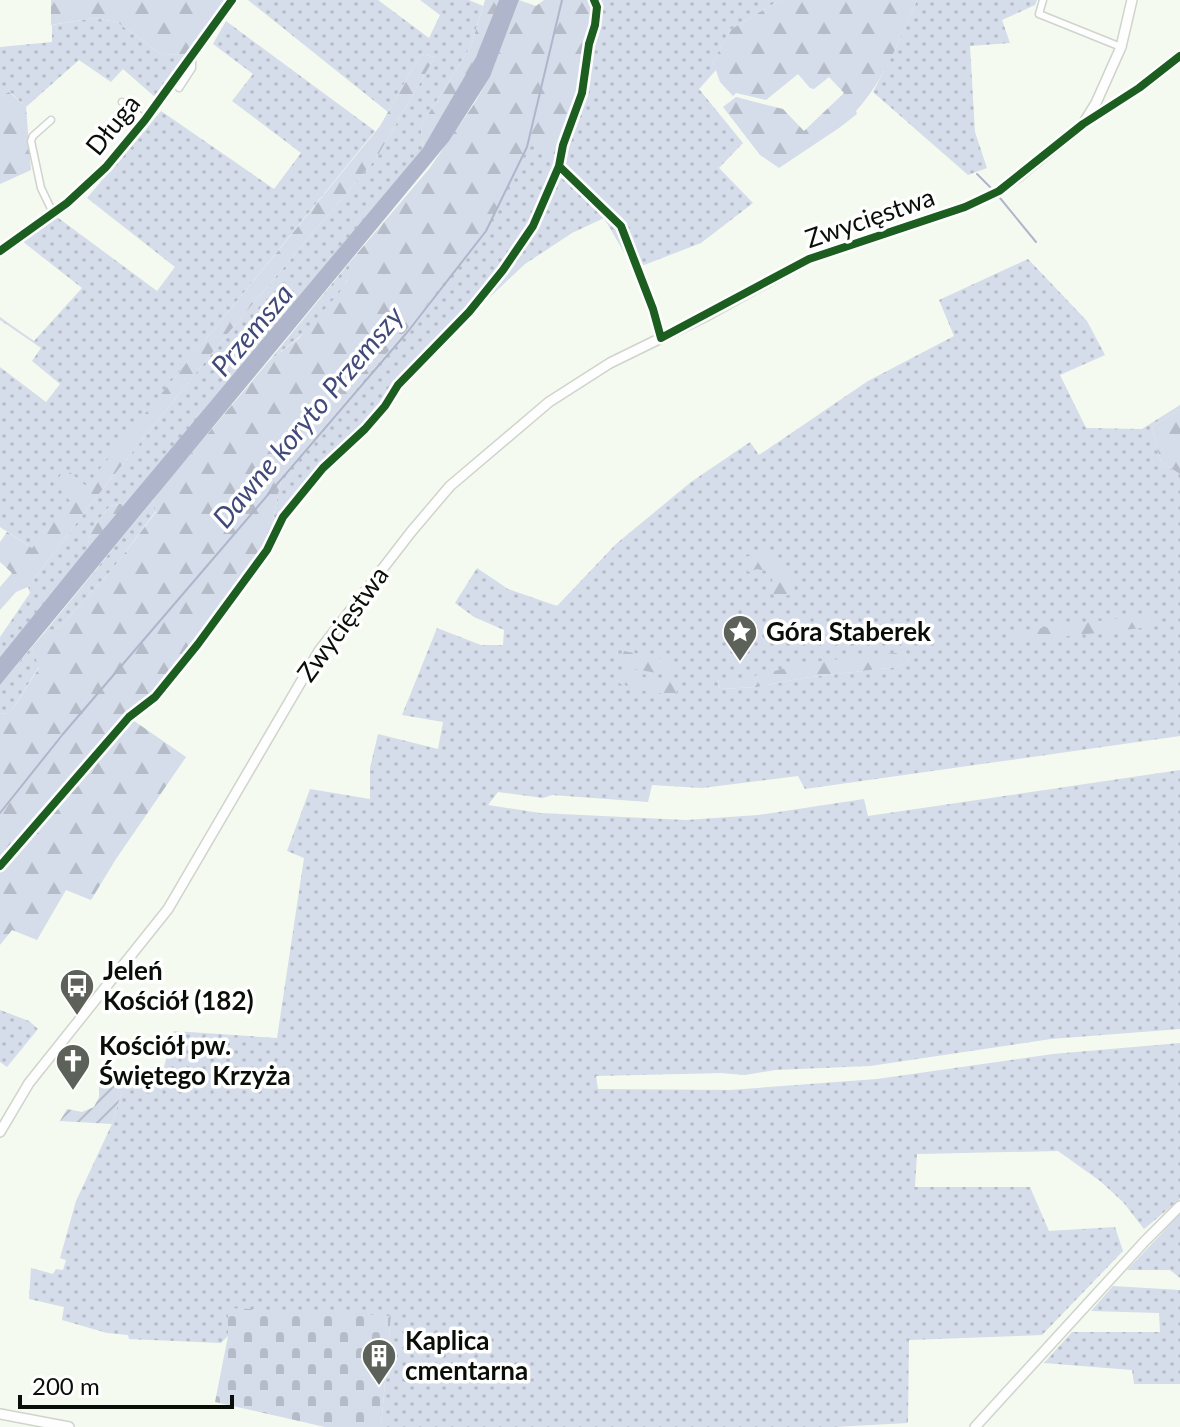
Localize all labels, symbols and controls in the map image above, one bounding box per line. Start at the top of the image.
street label: Długa [78,88,146,161]
street label: Zwycięstwa [801,180,939,254]
water label: Przemsza [203,277,299,382]
water label: Dawne koryto Przemszy [205,298,410,534]
street label: Zwycięstwa [290,560,395,687]
place icon: Góra Staberek [721,613,759,663]
place label: Góra Staberek [766,615,931,647]
place label: Jeleń Kościół (182) [103,954,254,1016]
bus stop icon: Jeleń Kościół (182) [58,967,96,1017]
place label: Kościół pw. Świętego Krzyża [99,1029,291,1091]
church icon: Kościół pw. Świętego Krzyża [54,1042,92,1092]
place label: Kaplica cmentarna [405,1324,528,1386]
building icon: Kaplica cmentarna [360,1337,398,1387]
scale bar [20,1359,232,1409]
text: 200 m [32,1371,100,1400]

